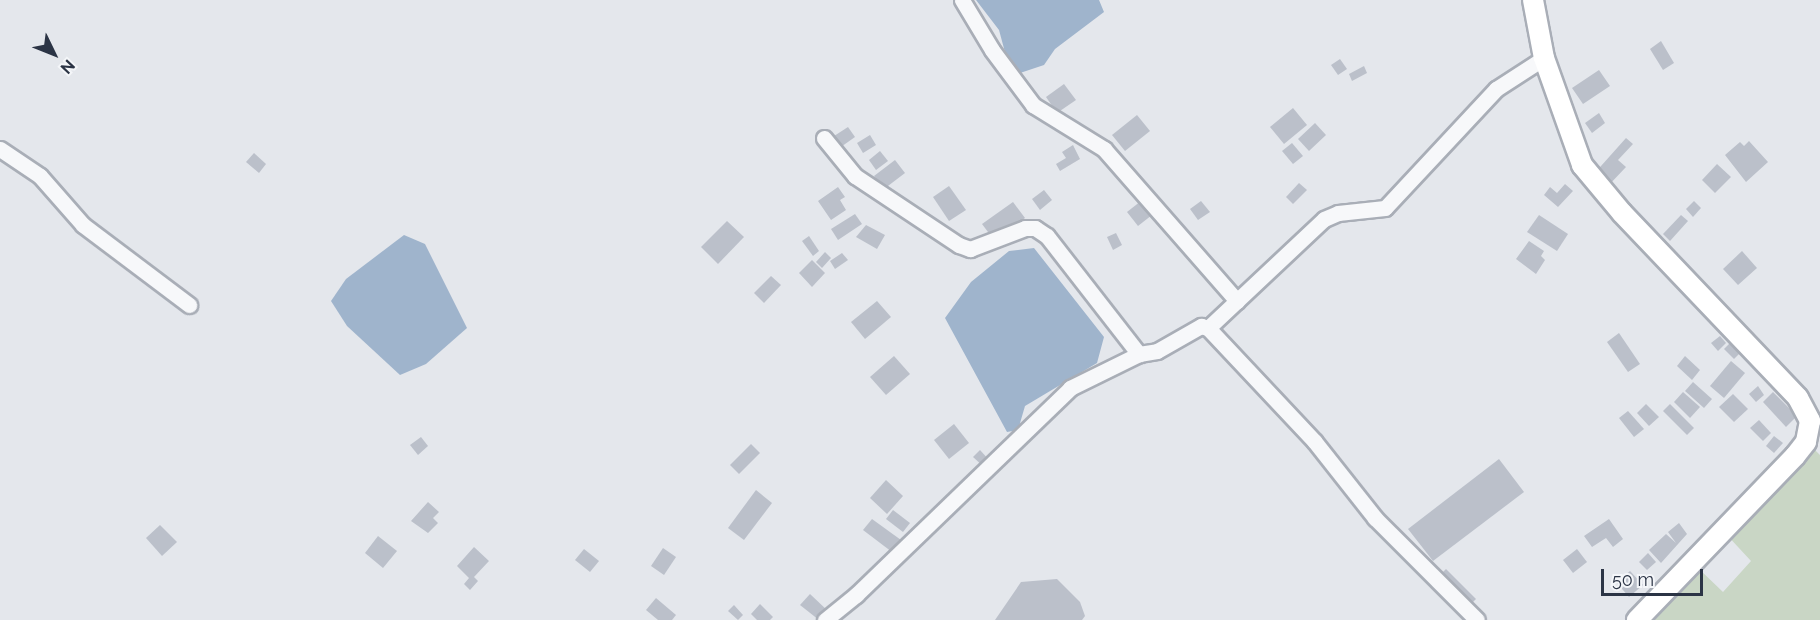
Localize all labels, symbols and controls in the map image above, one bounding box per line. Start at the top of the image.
north arrow [24,24,84,84]
text: N [56,56,79,78]
scale bar [1604,557,1706,595]
text: 50 m [1612,569,1654,590]

